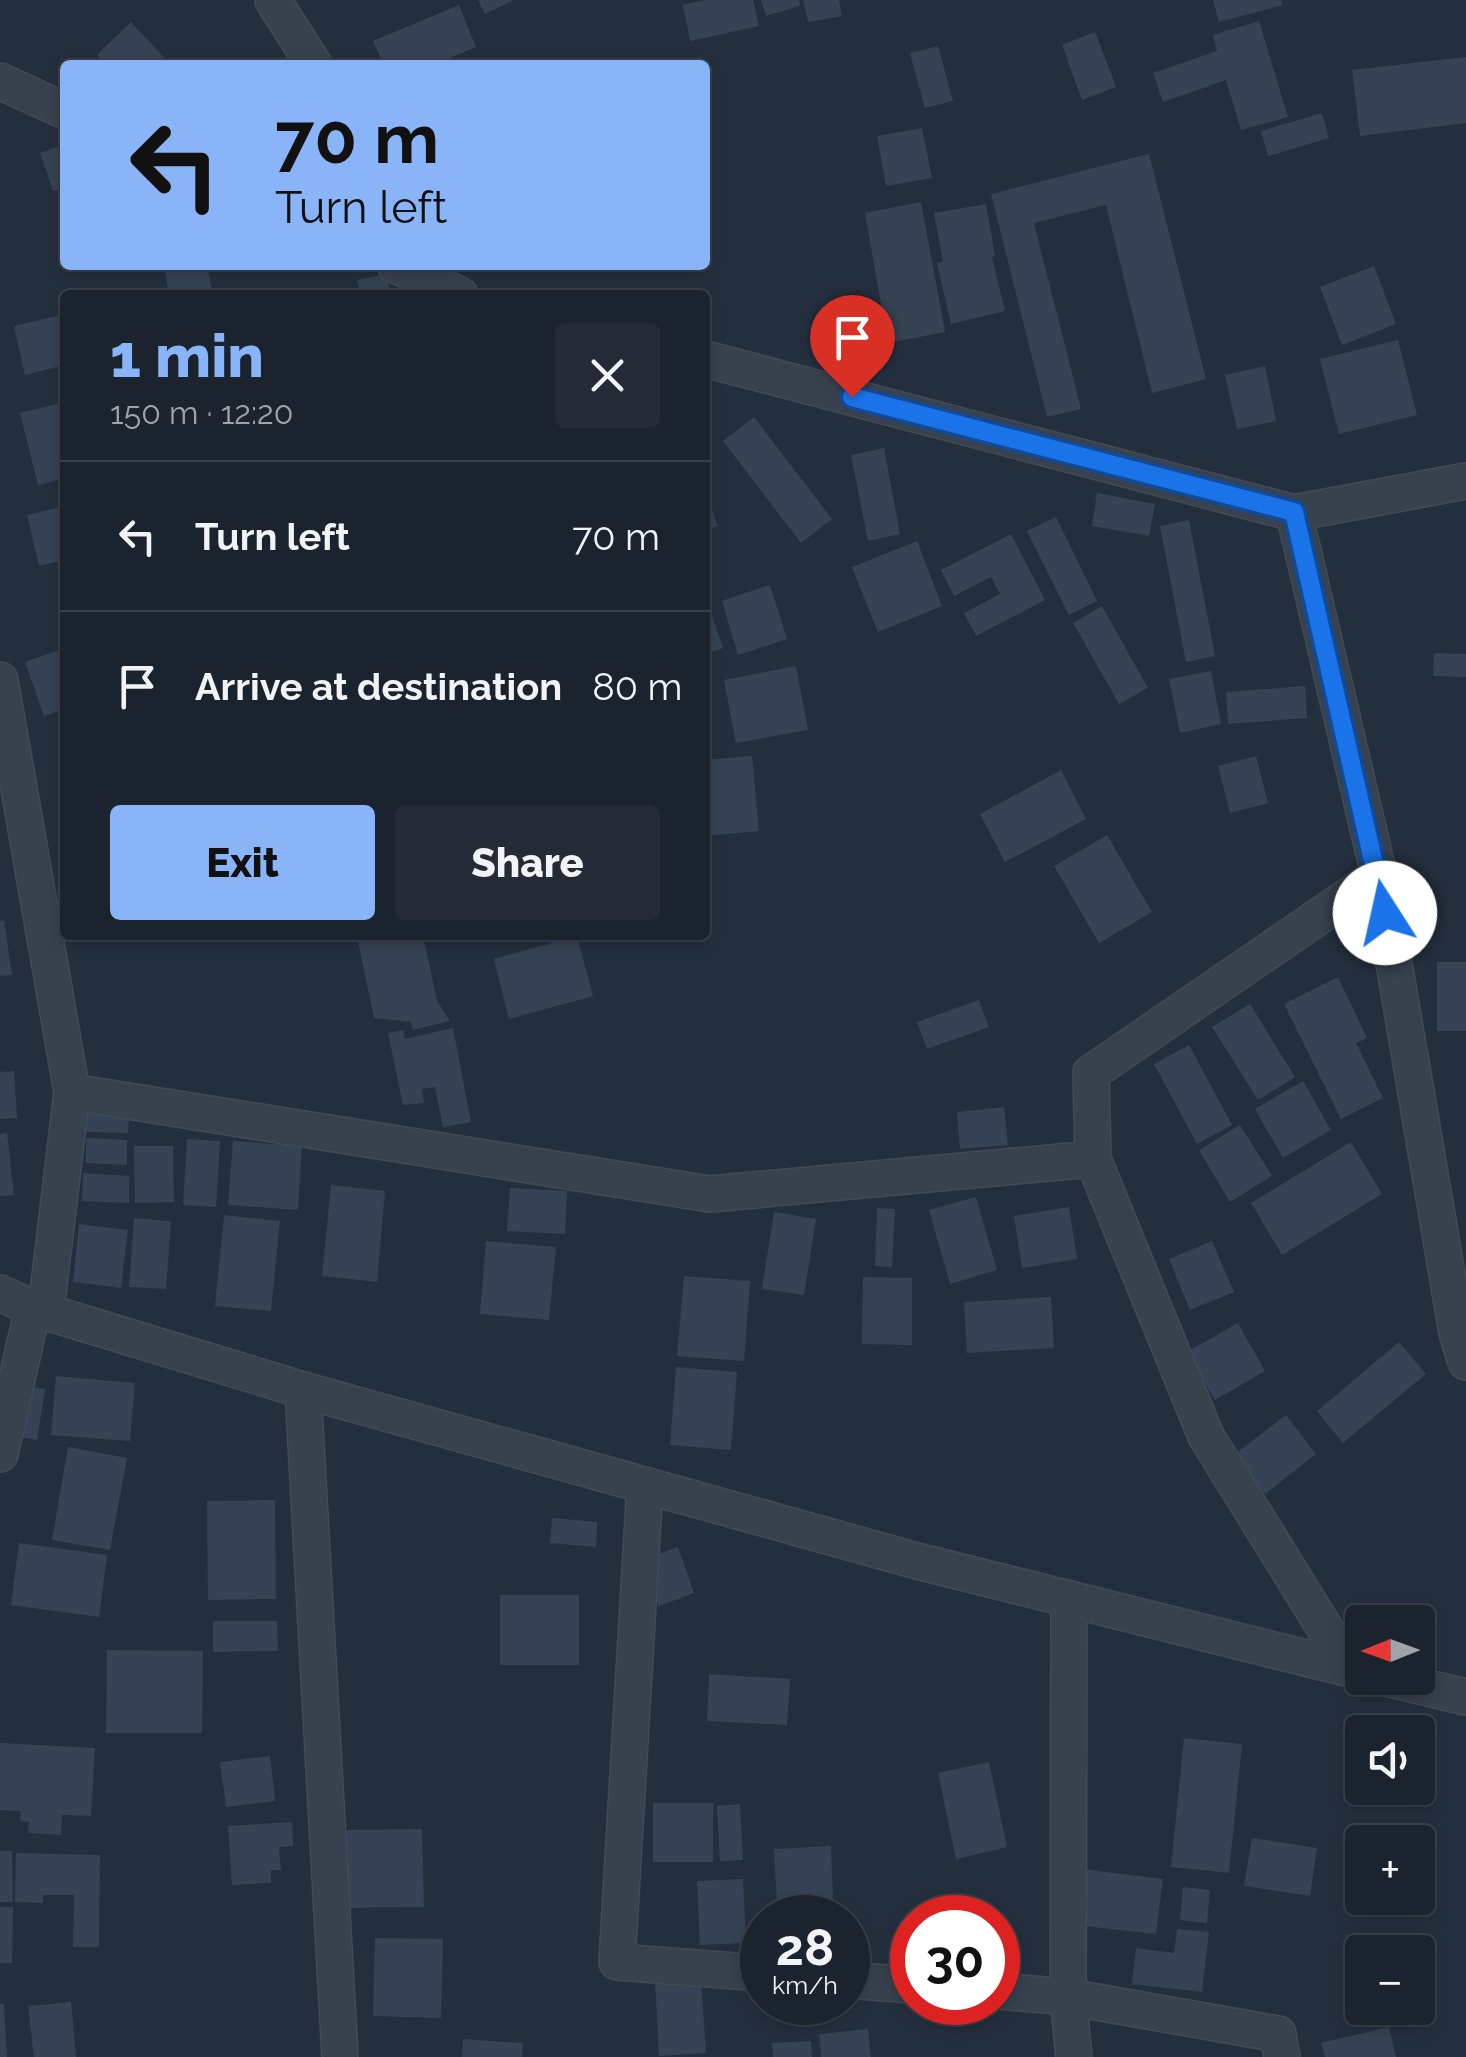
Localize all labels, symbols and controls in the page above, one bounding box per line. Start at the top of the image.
text: 70 m [275,97,439,179]
icon: left [110,100,240,230]
text: Turn left [275,181,447,234]
pin [810,295,895,398]
icon: arrive [825,310,880,365]
text: 1 min [110,321,264,391]
button: close [555,323,660,428]
text: 150 m · 12:20 [110,394,293,431]
icon: left [110,509,165,564]
text: Turn left [195,514,350,559]
text: 70 m [572,514,660,559]
icon: arrive [110,659,165,714]
text: Arrive at destination [195,664,562,709]
text: 80 m [592,664,683,709]
button: Exit [110,805,375,920]
button: Share [395,805,660,920]
position arrow [1333,861,1437,965]
north arrow [1345,1605,1435,1695]
map controls [1345,1605,1435,2025]
button: sound [1345,1715,1435,1805]
button: + [1345,1825,1435,1915]
speed limit sign: 30 [890,1895,1020,2025]
text: 28 [776,1918,834,1977]
button: − [1345,1935,1435,2025]
text: km/h [772,1970,838,2000]

